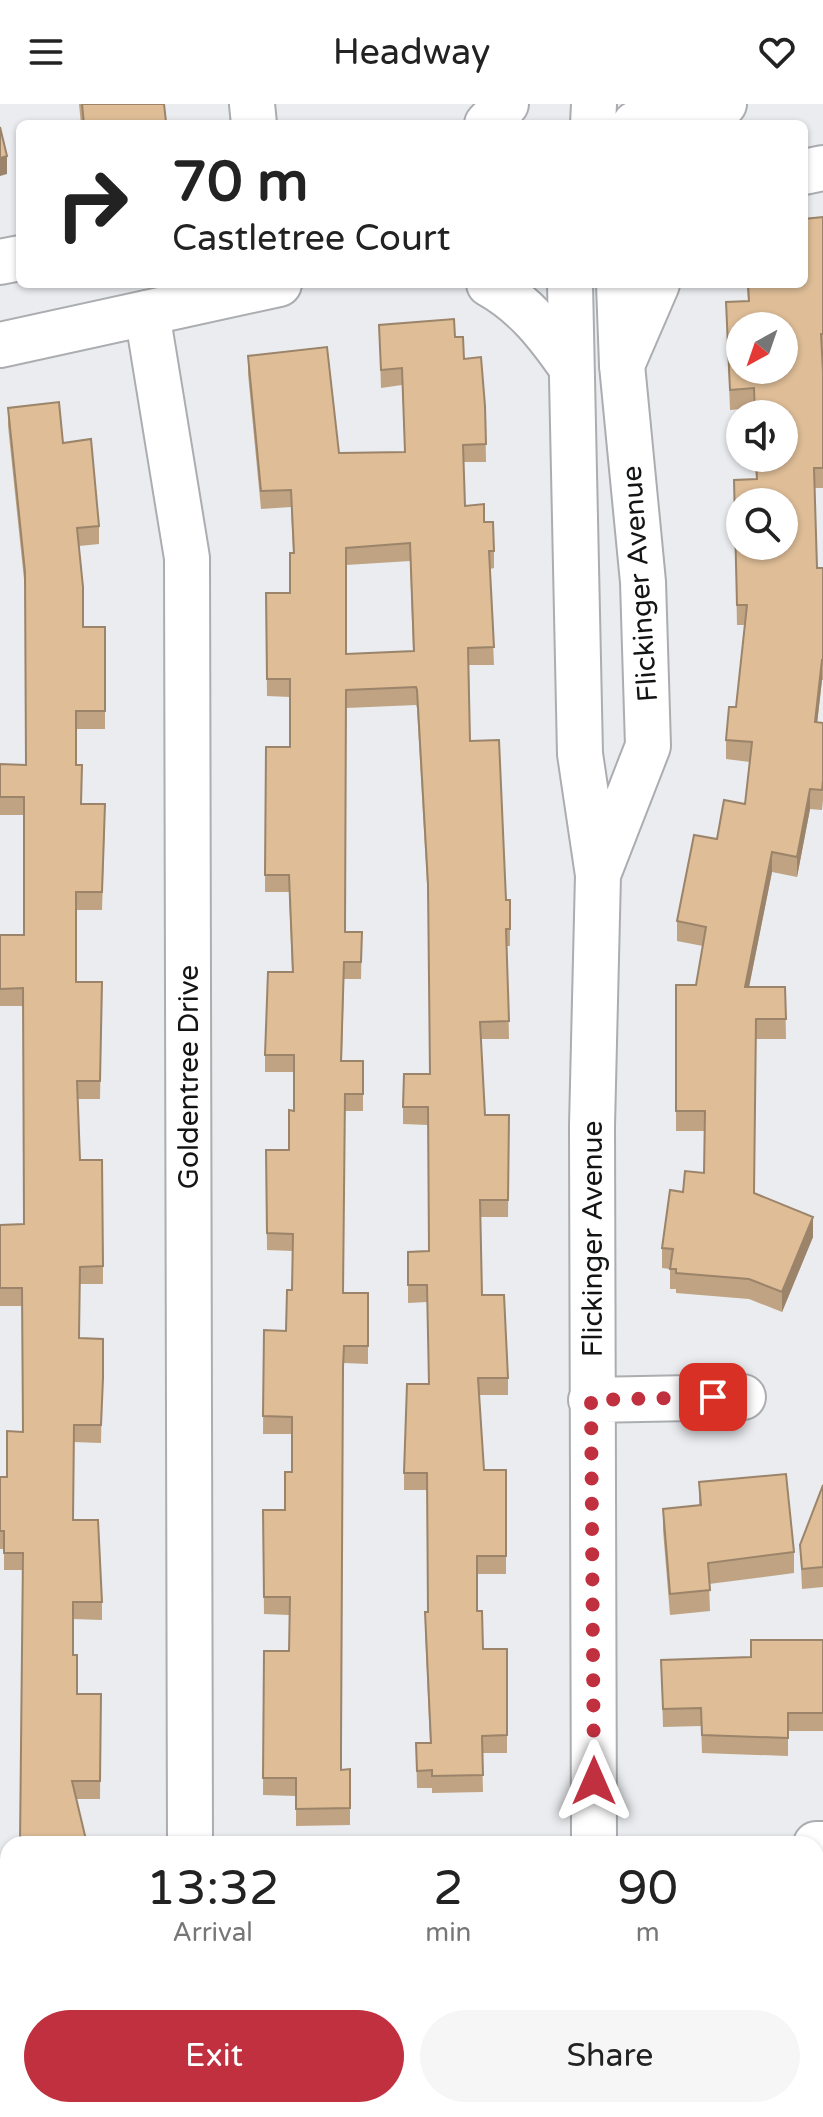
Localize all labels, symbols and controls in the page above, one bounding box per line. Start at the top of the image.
icon: menu [24,30,68,74]
icon: heart [755,30,799,74]
text: Headway [333,31,490,74]
text: 70 m [172,149,308,216]
icon: right [40,152,144,256]
text: Castletree Court [172,217,450,260]
north arrow [726,312,798,384]
map controls [726,312,798,560]
button: sound [726,400,798,472]
street label: Flickinger Avenue [615,465,665,703]
button: search [726,488,798,560]
street label: Goldentree Drive [172,965,206,1189]
street label: Flickinger Avenue [576,1121,610,1357]
pin [679,1363,747,1431]
icon: arrive [691,1375,735,1419]
position arrow [552,1739,636,1823]
text: 13:32 [146,1860,279,1918]
text: 2 [433,1860,463,1918]
text: 90 [618,1860,678,1918]
text: Arrival [172,1917,253,1948]
text: min [425,1917,471,1948]
text: m [636,1917,660,1948]
button: Exit [24,2010,404,2102]
button: Share [420,2010,800,2102]

